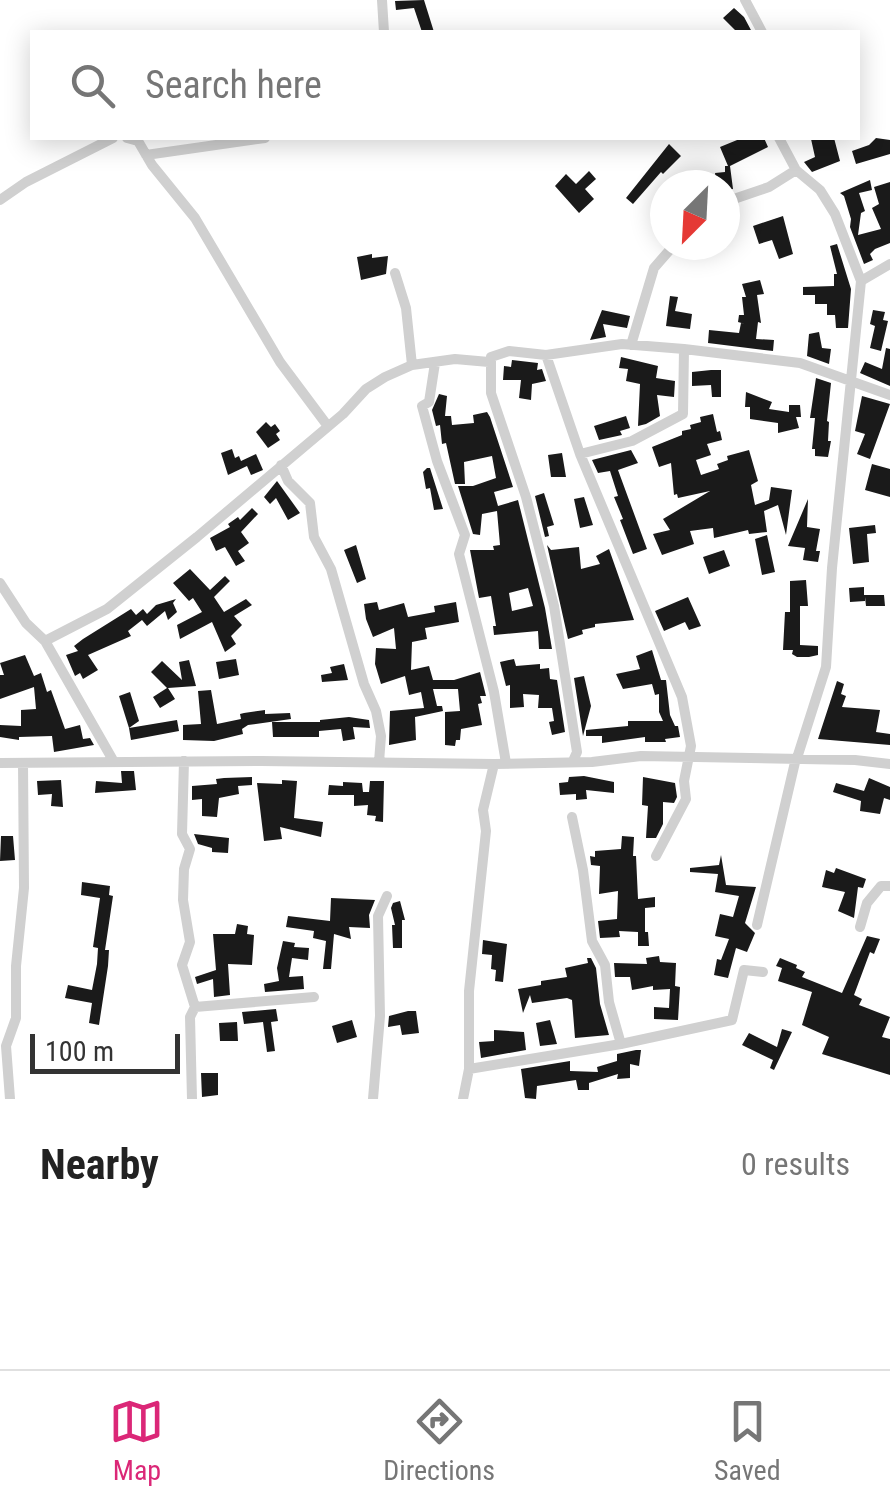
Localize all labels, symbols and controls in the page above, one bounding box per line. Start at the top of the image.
search box [30,30,860,140]
icon: search [65,58,120,113]
text: Search here [145,63,322,107]
north arrow [650,170,740,260]
scale bar [30,1029,180,1074]
text: 100 m [45,1035,114,1068]
text: Nearby [40,1140,159,1189]
text: 0 results [741,1145,850,1183]
tab: Map [109,1394,164,1487]
tab: Directions [383,1394,495,1487]
tab: Saved [714,1394,781,1487]

